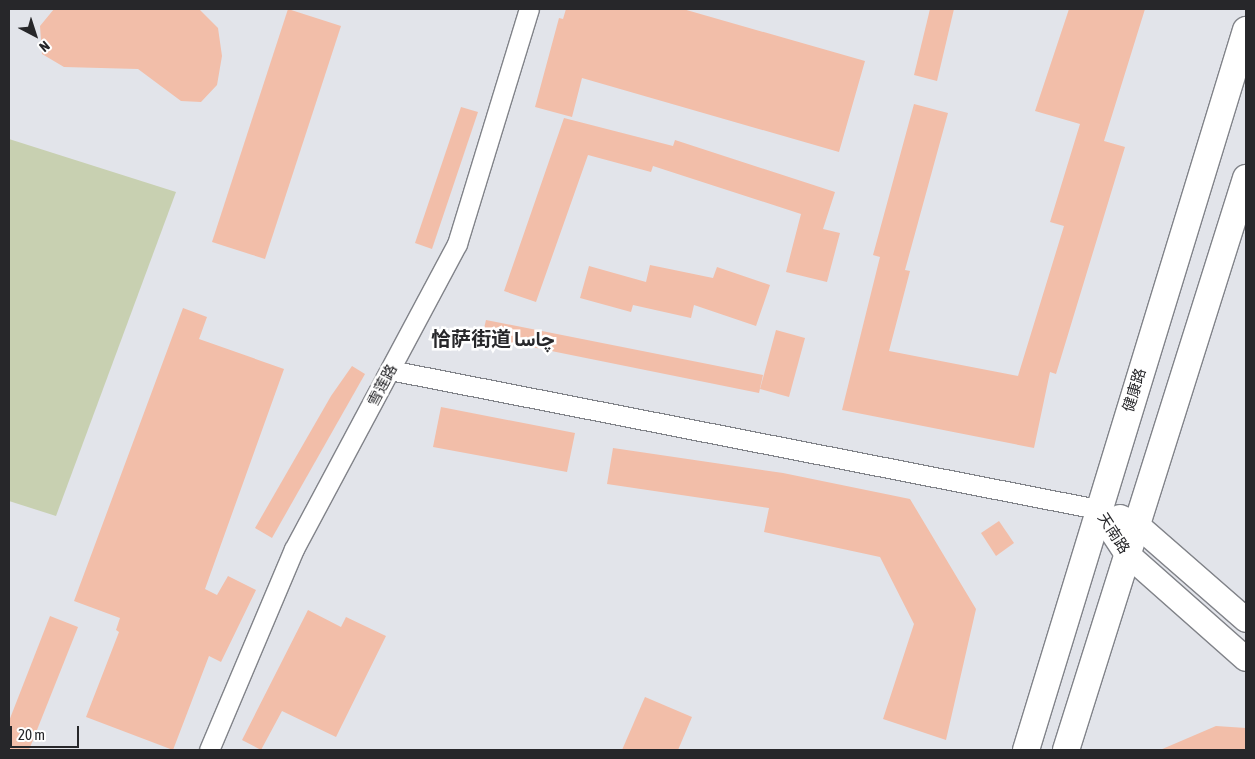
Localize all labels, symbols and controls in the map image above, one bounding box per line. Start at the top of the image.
north arrow [10,10,60,60]
text: N [36,38,53,55]
district label: 恰萨街道 چاسا [431,326,555,350]
street label: 雪莲路 [363,361,401,409]
street label: 健康路 [1119,366,1149,414]
street label: 天南路 [1094,509,1134,557]
scale bar [12,716,81,748]
text: 20 m [18,726,45,743]

